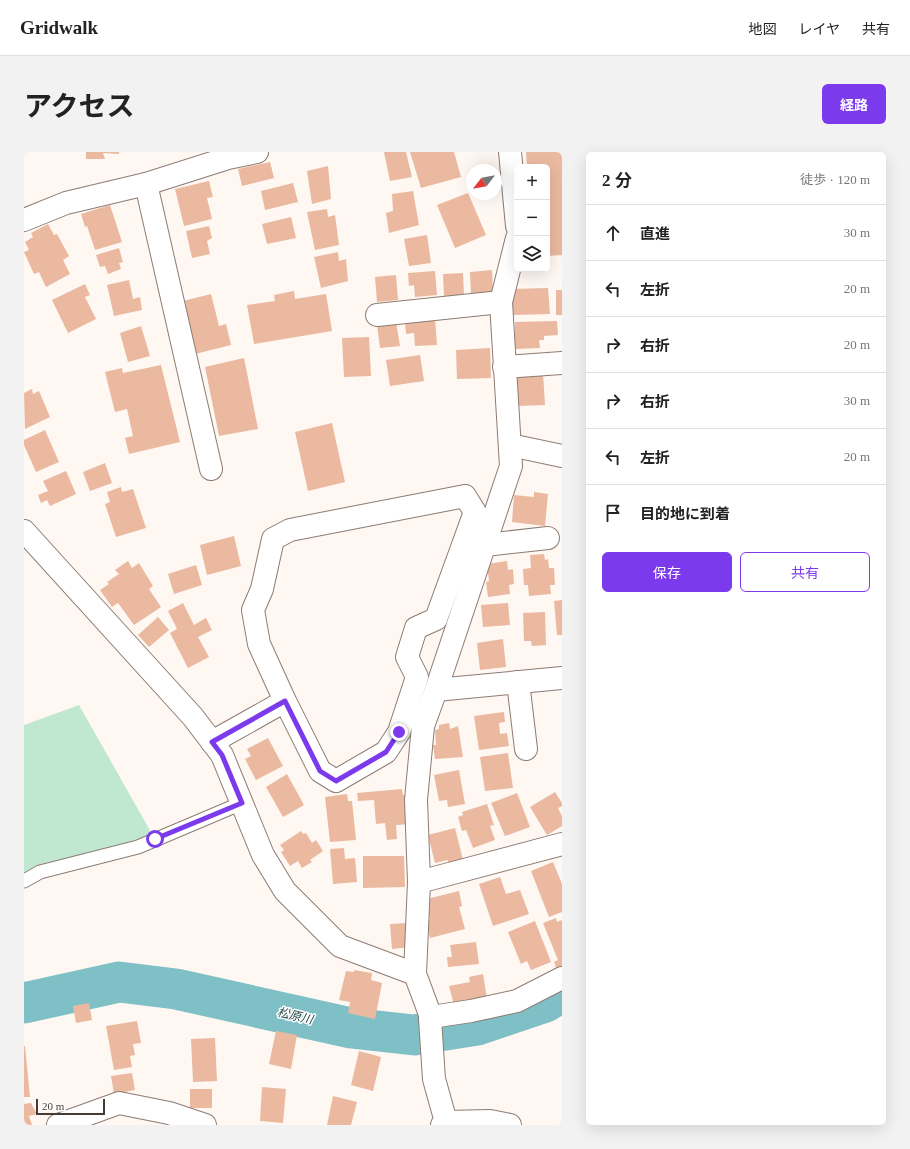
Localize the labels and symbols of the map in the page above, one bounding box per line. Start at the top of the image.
north arrow [466,164,502,200]
route end [390,723,408,741]
route start [146,830,164,848]
water label: 松原川 [276,1005,316,1027]
scale bar [36,1097,105,1116]

